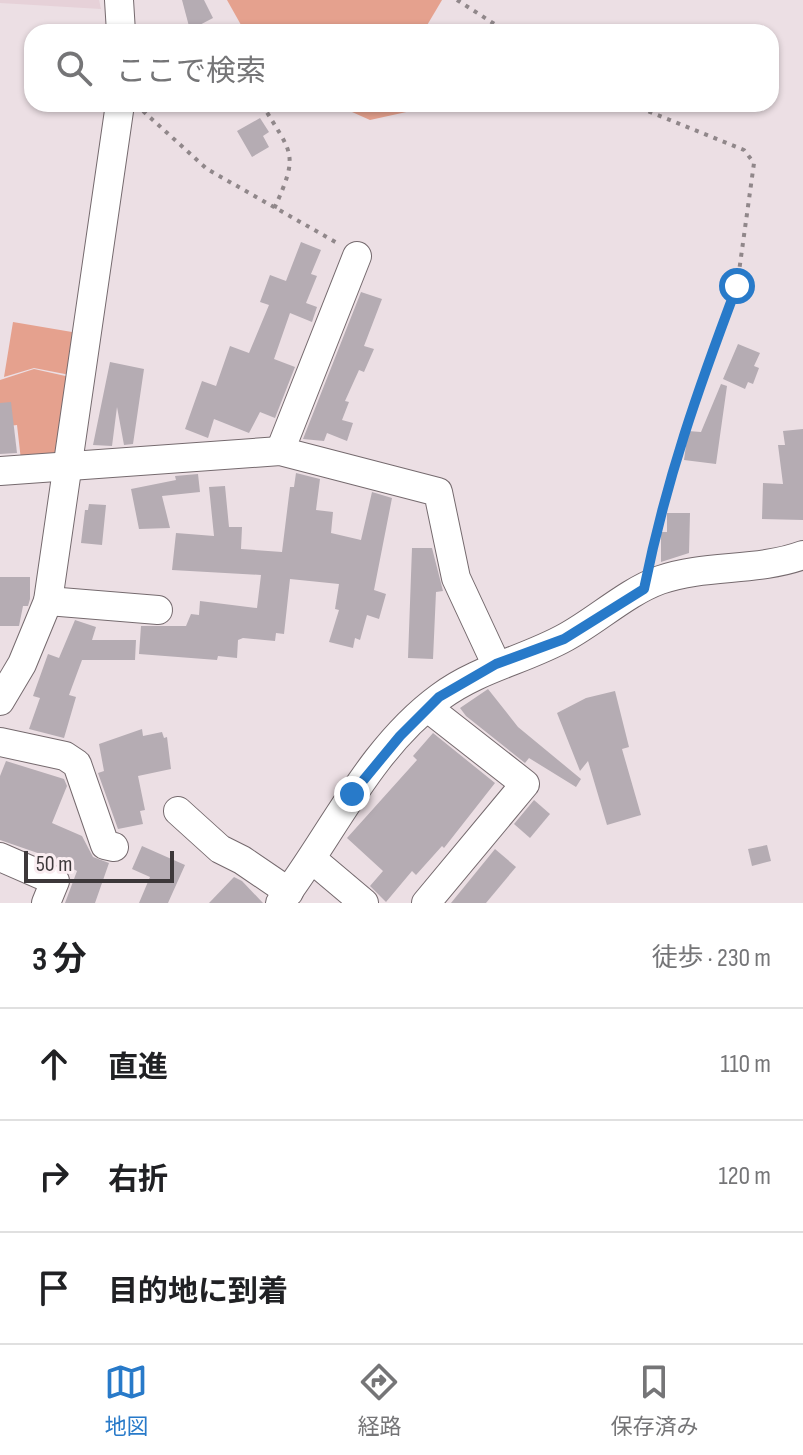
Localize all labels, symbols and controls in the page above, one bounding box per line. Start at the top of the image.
search box [24,24,779,112]
icon: search [52,46,96,90]
text: ここで検索 [116,54,266,90]
route start [719,268,755,304]
route end [334,776,370,812]
scale bar [24,847,174,883]
text: 50 m [36,851,72,878]
text: 3 分 [32,939,87,980]
text: 徒歩 · 230 m [651,943,771,974]
icon: ahead [32,1042,76,1086]
text: 110 m [720,1049,771,1080]
text: 直進 [108,1050,168,1086]
icon: right [32,1154,76,1198]
text: 120 m [718,1161,771,1192]
text: 右折 [108,1162,168,1198]
icon: arrive [32,1266,76,1310]
text: 目的地に到着 [108,1274,288,1310]
tab: 地図 [104,1360,149,1441]
tab: 経路 [357,1360,402,1441]
tab: 保存済み [610,1360,699,1441]

